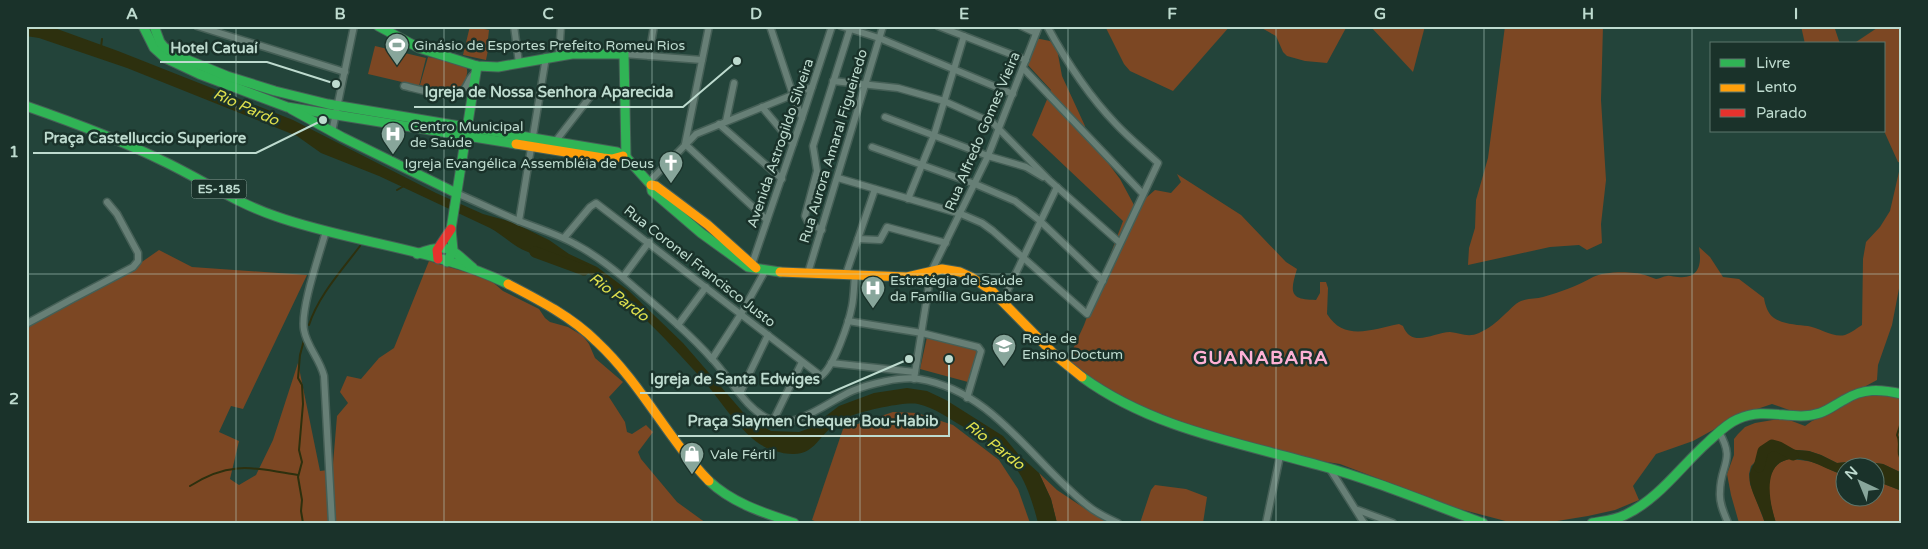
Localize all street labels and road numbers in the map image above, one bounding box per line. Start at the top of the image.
street label: Rua Aurora Amaral Figueiredo [796,47,871,245]
street label: Rua Alfredo Gomes Vieira [941,49,1024,213]
street label: Avenida Astrogildo Silveira [743,56,817,230]
road number: ES-185 [192,180,246,198]
street label: Rua Coronel Francisco Justo [620,202,779,331]

